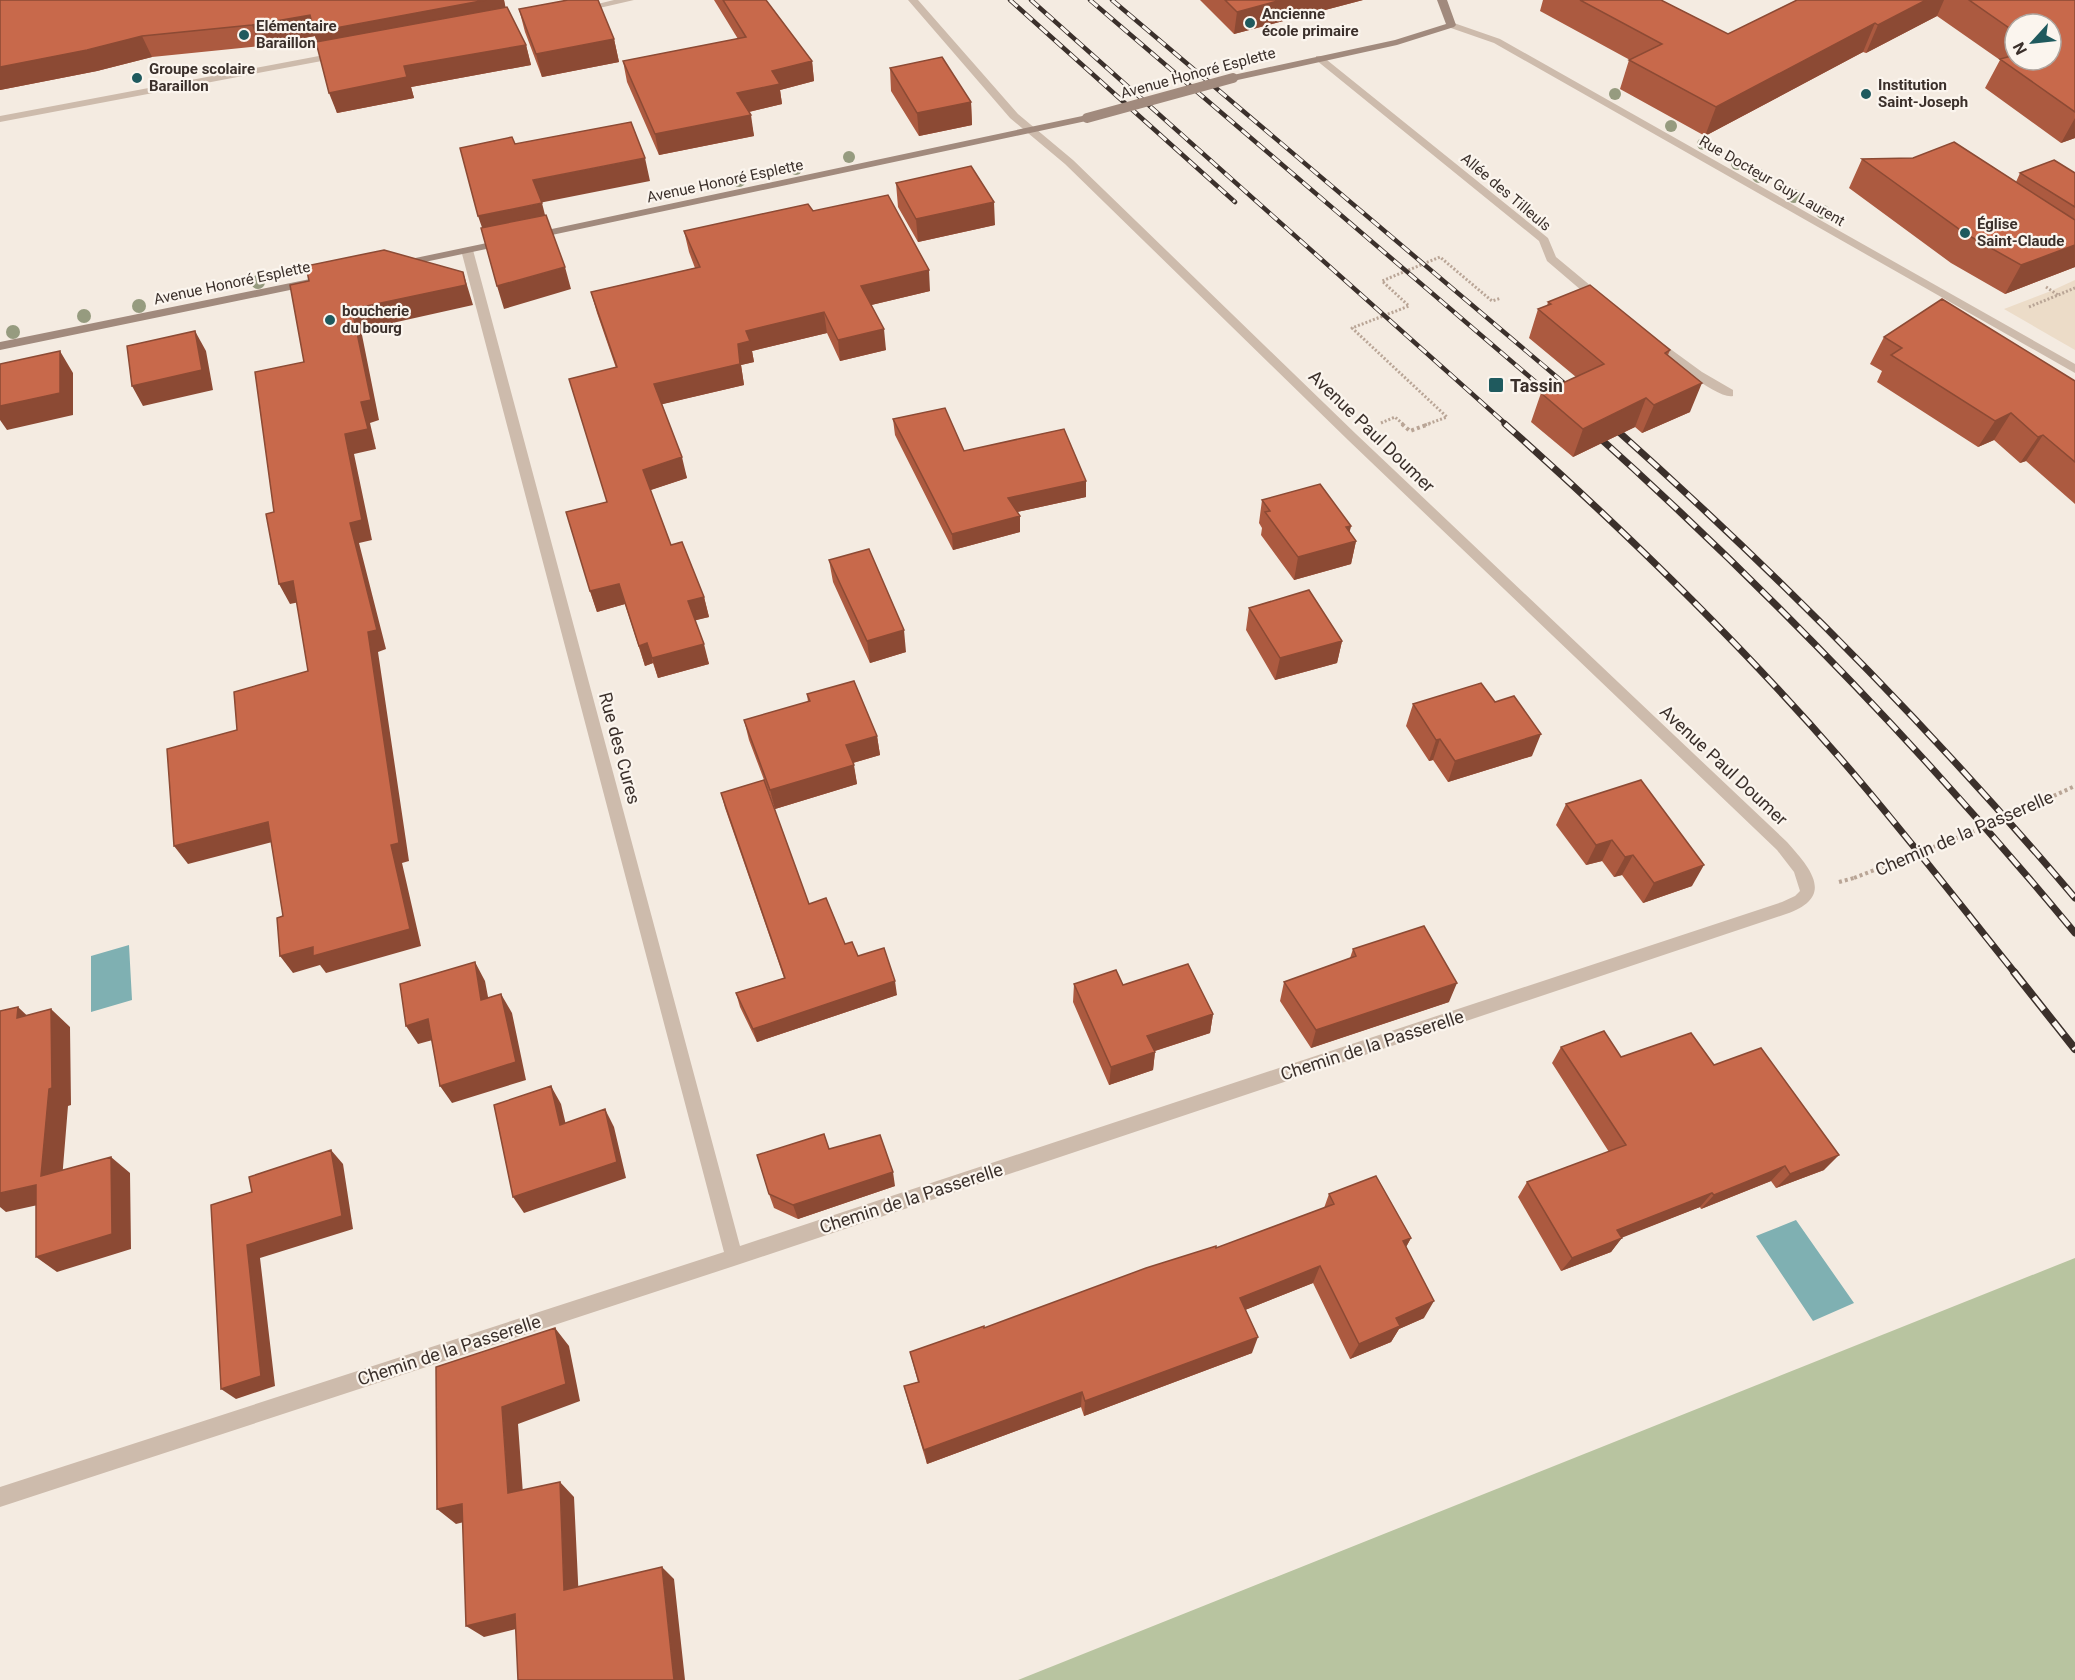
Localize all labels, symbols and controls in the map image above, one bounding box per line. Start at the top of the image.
place label: Ancienne école primaire [1262,5,1359,40]
north arrow [2003,12,2063,72]
marker: Ancienne école primaire [1243,16,1257,30]
place label: Elémentaire Baraillon [256,17,337,52]
marker: Elémentaire Baraillon [237,28,251,42]
text: N [2009,39,2031,58]
street label: Avenue Honoré Esplette [1119,44,1277,102]
place label: Groupe scolaire Baraillon [149,60,255,95]
marker: Groupe scolaire Baraillon [130,71,144,85]
place label: Institution Saint-Joseph [1878,76,1968,111]
marker: Institution Saint-Joseph [1859,87,1873,101]
street label: Rue Docteur Guy Laurent [1696,132,1848,230]
street label: Allée des Tilleuls [1457,149,1555,235]
street label: Avenue Honoré Esplette [645,156,805,206]
place label: Église Saint-Claude [1977,215,2064,250]
marker: Église Saint-Claude [1958,226,1972,240]
street label: Avenue Honoré Esplette [152,258,312,308]
place label: boucherie du bourg [342,302,409,337]
marker: boucherie du bourg [323,313,337,327]
street label: Avenue Paul Doumer [1305,366,1439,496]
place label: Tassin [1510,375,1563,396]
marker: Tassin [1487,376,1505,394]
street label: Rue des Cures [595,690,645,806]
street label: Avenue Paul Doumer [1656,701,1792,829]
street label: Chemin de la Passerelle [1872,786,2056,880]
street label: Chemin de la Passerelle [1278,1005,1466,1085]
street label: Chemin de la Passerelle [817,1158,1005,1238]
street label: Chemin de la Passerelle [355,1310,543,1390]

